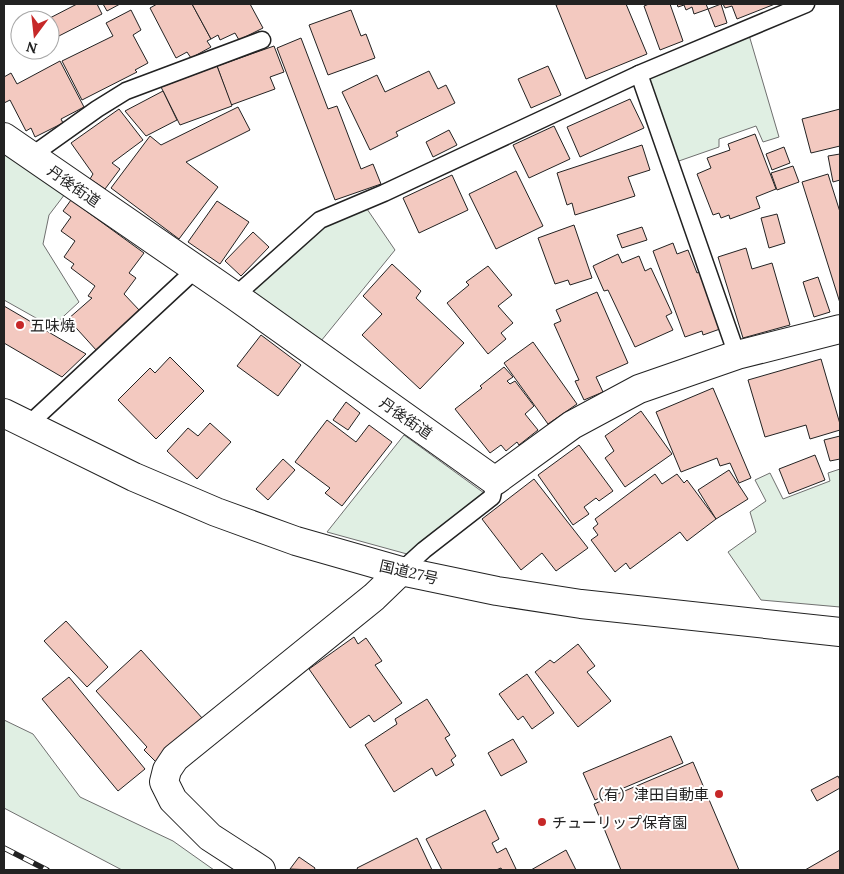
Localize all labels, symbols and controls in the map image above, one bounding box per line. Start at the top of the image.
north arrow [10,10,60,60]
text: N [24,37,39,58]
street label: 丹後街道 [44,161,104,211]
place label: 五味焼 [30,316,75,335]
marker: 五味焼 [14,319,26,331]
street label: 丹後街道 [376,393,436,443]
street label: 国道27号 [378,556,440,588]
place label: （有）津田自動車 [589,785,709,804]
marker: （有）津田自動車 [713,788,725,800]
place label: チューリップ保育園 [552,813,687,832]
marker: チューリップ保育園 [536,816,548,828]

